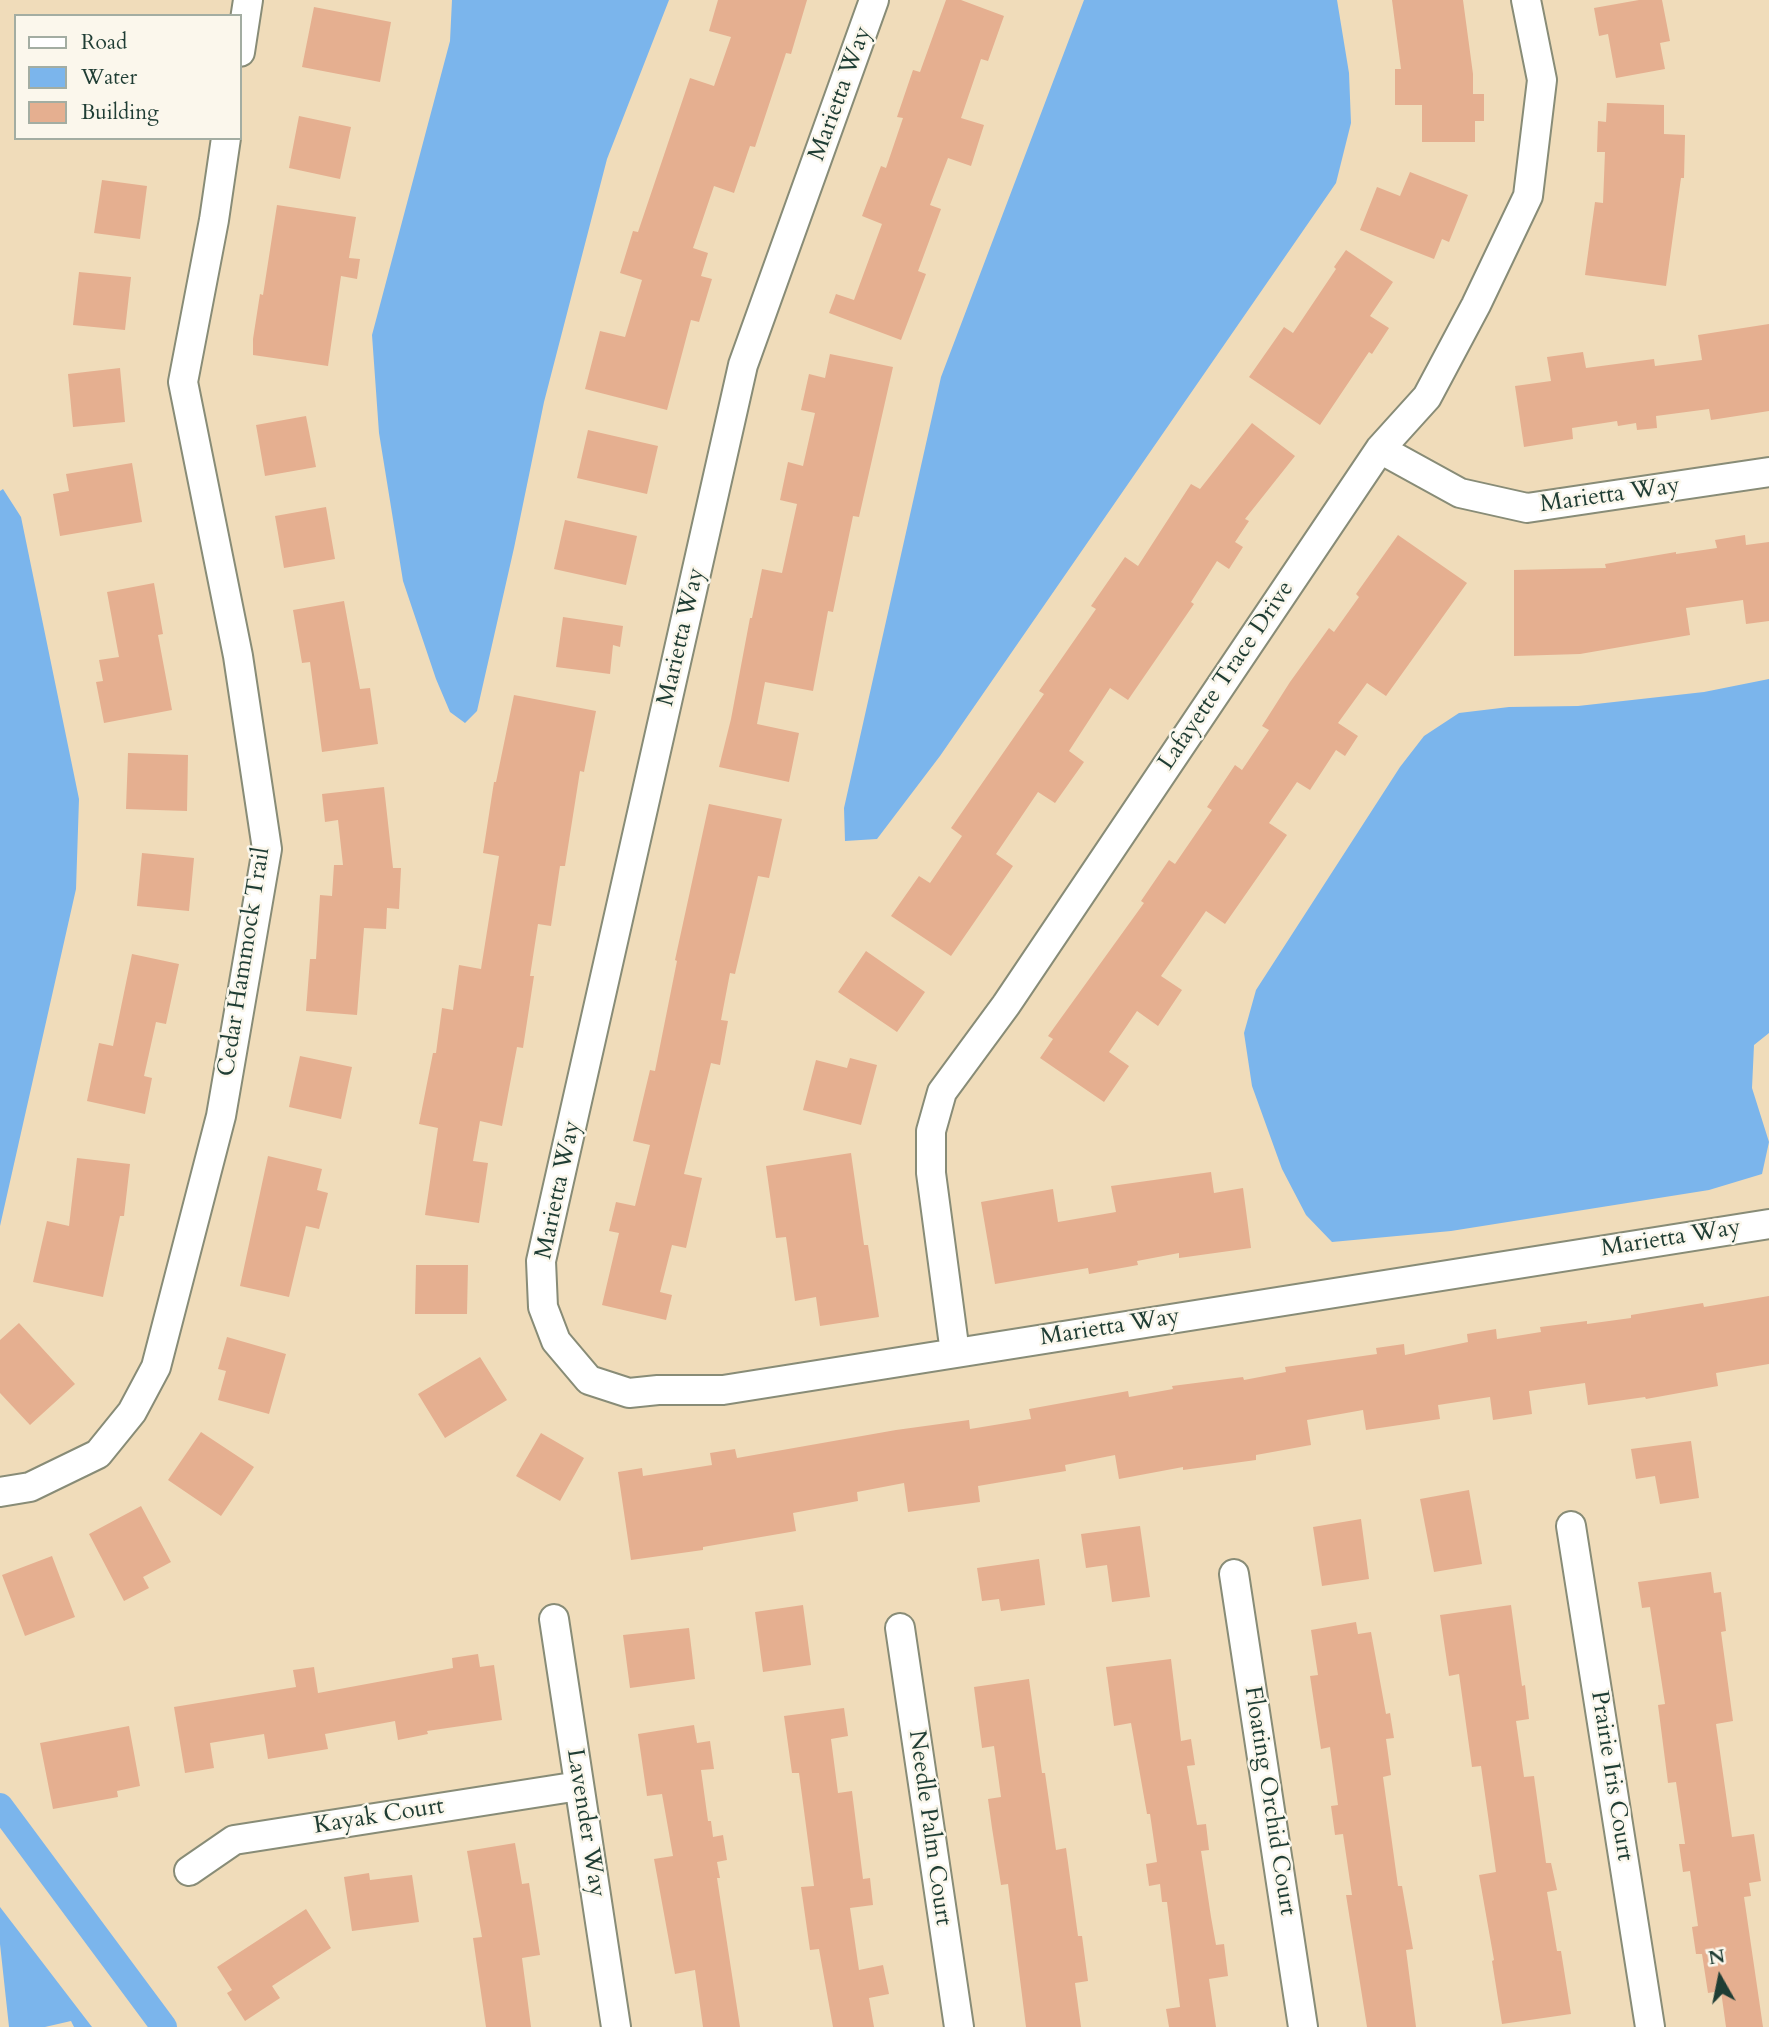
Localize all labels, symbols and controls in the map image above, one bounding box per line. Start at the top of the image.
legend [14,14,242,140]
street label: Marietta Way [803,23,879,165]
text: Road [81,28,127,57]
text: Water [81,63,137,92]
text: Building [81,98,159,127]
street label: Marietta Way [1538,472,1682,520]
street label: Marietta Way [652,565,712,709]
street label: Lafayette Trace Drive [1153,576,1301,776]
street label: Cedar Hammock Trail [213,845,277,1079]
street label: Marietta Way [530,1118,588,1262]
street label: Marietta Way [1599,1214,1743,1264]
street label: Marietta Way [1038,1303,1182,1353]
street label: Floating Orchid Court [1237,1684,1301,1918]
street label: Prairie Iris Court [1583,1689,1639,1863]
street label: Needle Palm Court [901,1729,957,1927]
street label: Lavender Way [559,1747,611,1899]
street label: Kayak Court [312,1792,446,1842]
north arrow [1685,1943,1755,2013]
text: N [1707,1943,1727,1971]

